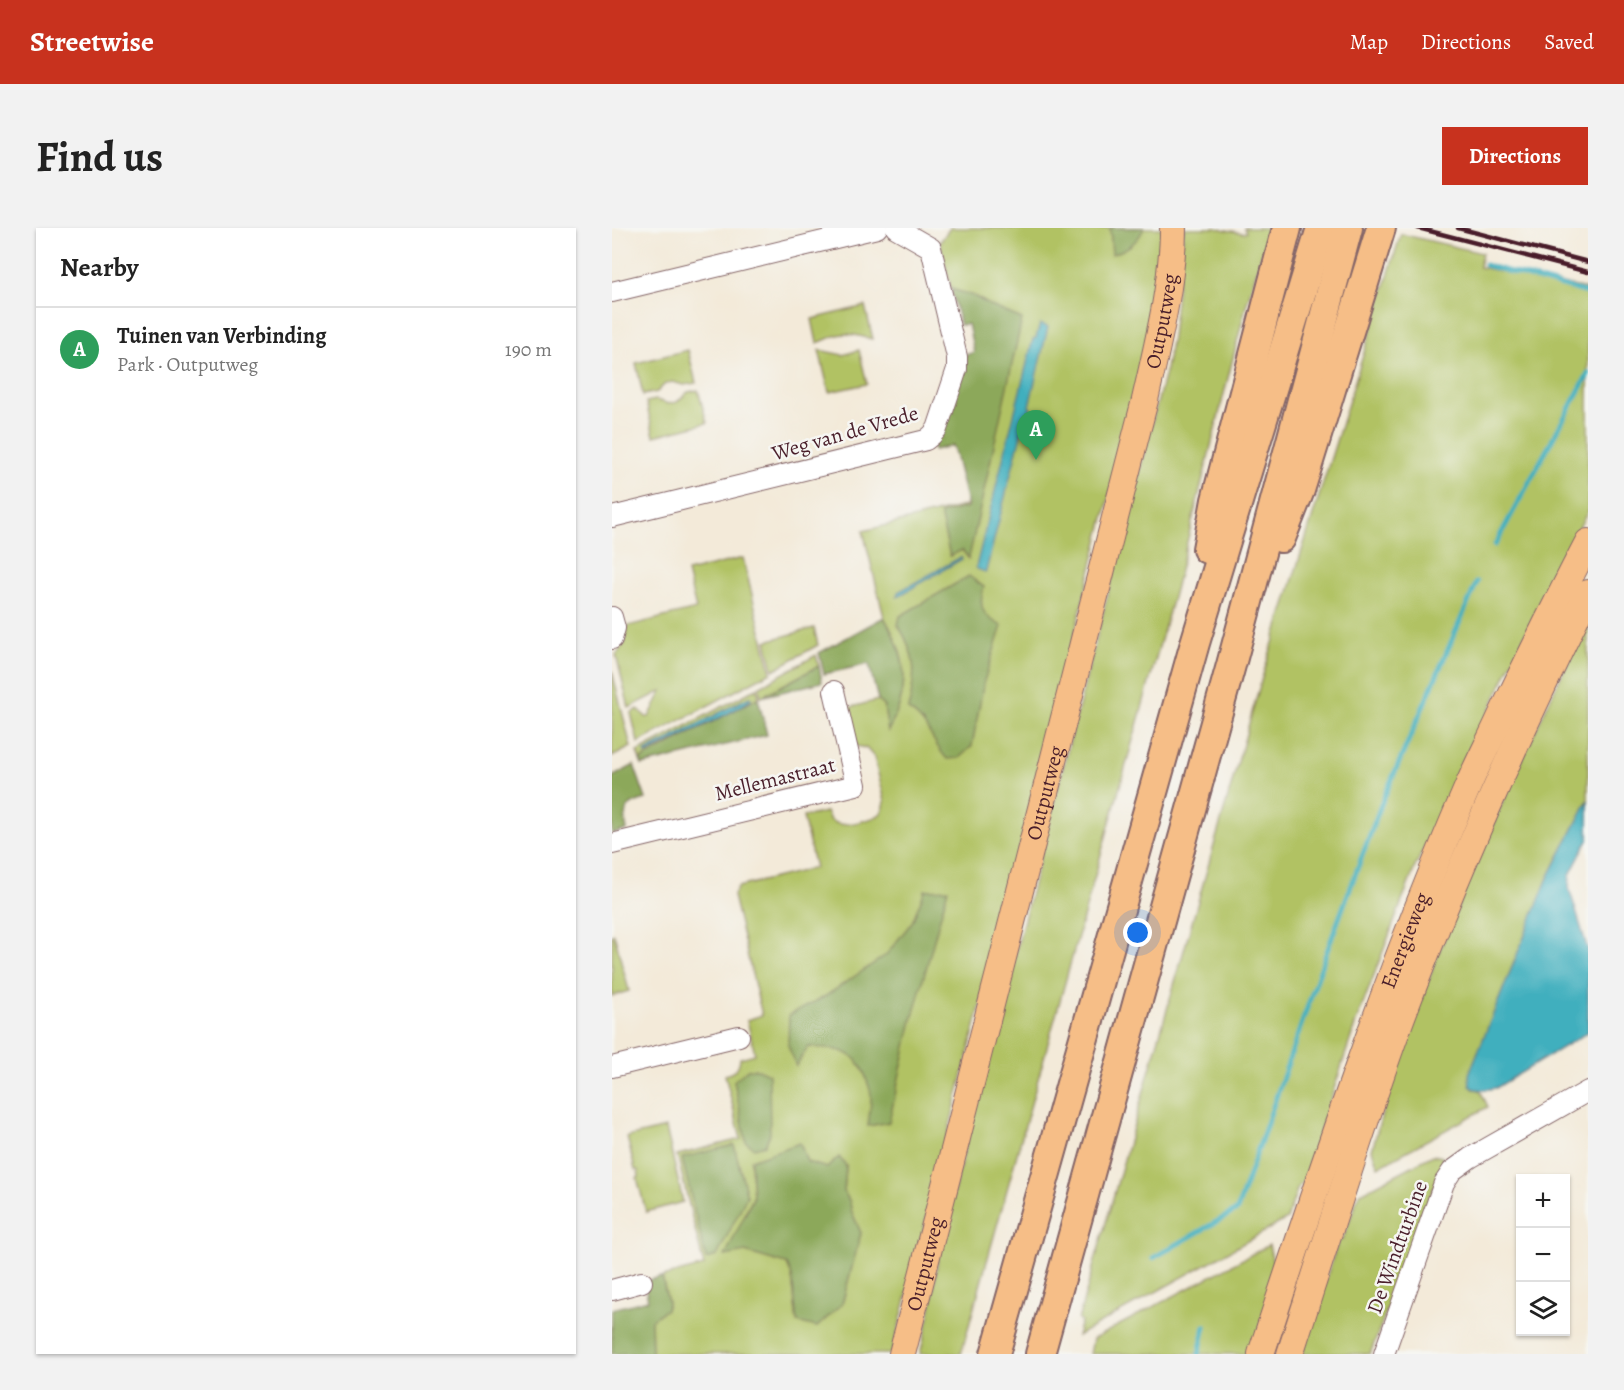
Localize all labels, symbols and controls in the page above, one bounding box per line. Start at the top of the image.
text: Streetwise [30,23,154,61]
text: Map [1350,28,1388,56]
text: Directions [1421,28,1511,56]
text: Saved [1544,28,1594,56]
button: Directions [1442,127,1588,185]
text: Find us [36,128,163,185]
text: Nearby [60,250,139,285]
street label: Outputweg [1138,271,1184,372]
text: Tuinen van Verbinding [117,321,326,351]
text: A [73,336,86,363]
text: 190 m [505,336,552,363]
text: Park · Outputweg [117,351,258,378]
street label: Weg van de Vrede [768,399,921,468]
pin: A [1016,410,1056,460]
street label: Outputweg [1019,742,1071,843]
street label: Mellemastraat [712,750,838,808]
street label: Energieweg [1374,888,1436,992]
your location [1123,918,1152,947]
map controls [1516,1174,1570,1336]
button: + [1516,1174,1570,1228]
street label: De Windturbine [1360,1177,1434,1317]
street label: Outputweg [899,1213,951,1314]
button: − [1516,1228,1570,1282]
button: layers [1516,1282,1570,1336]

